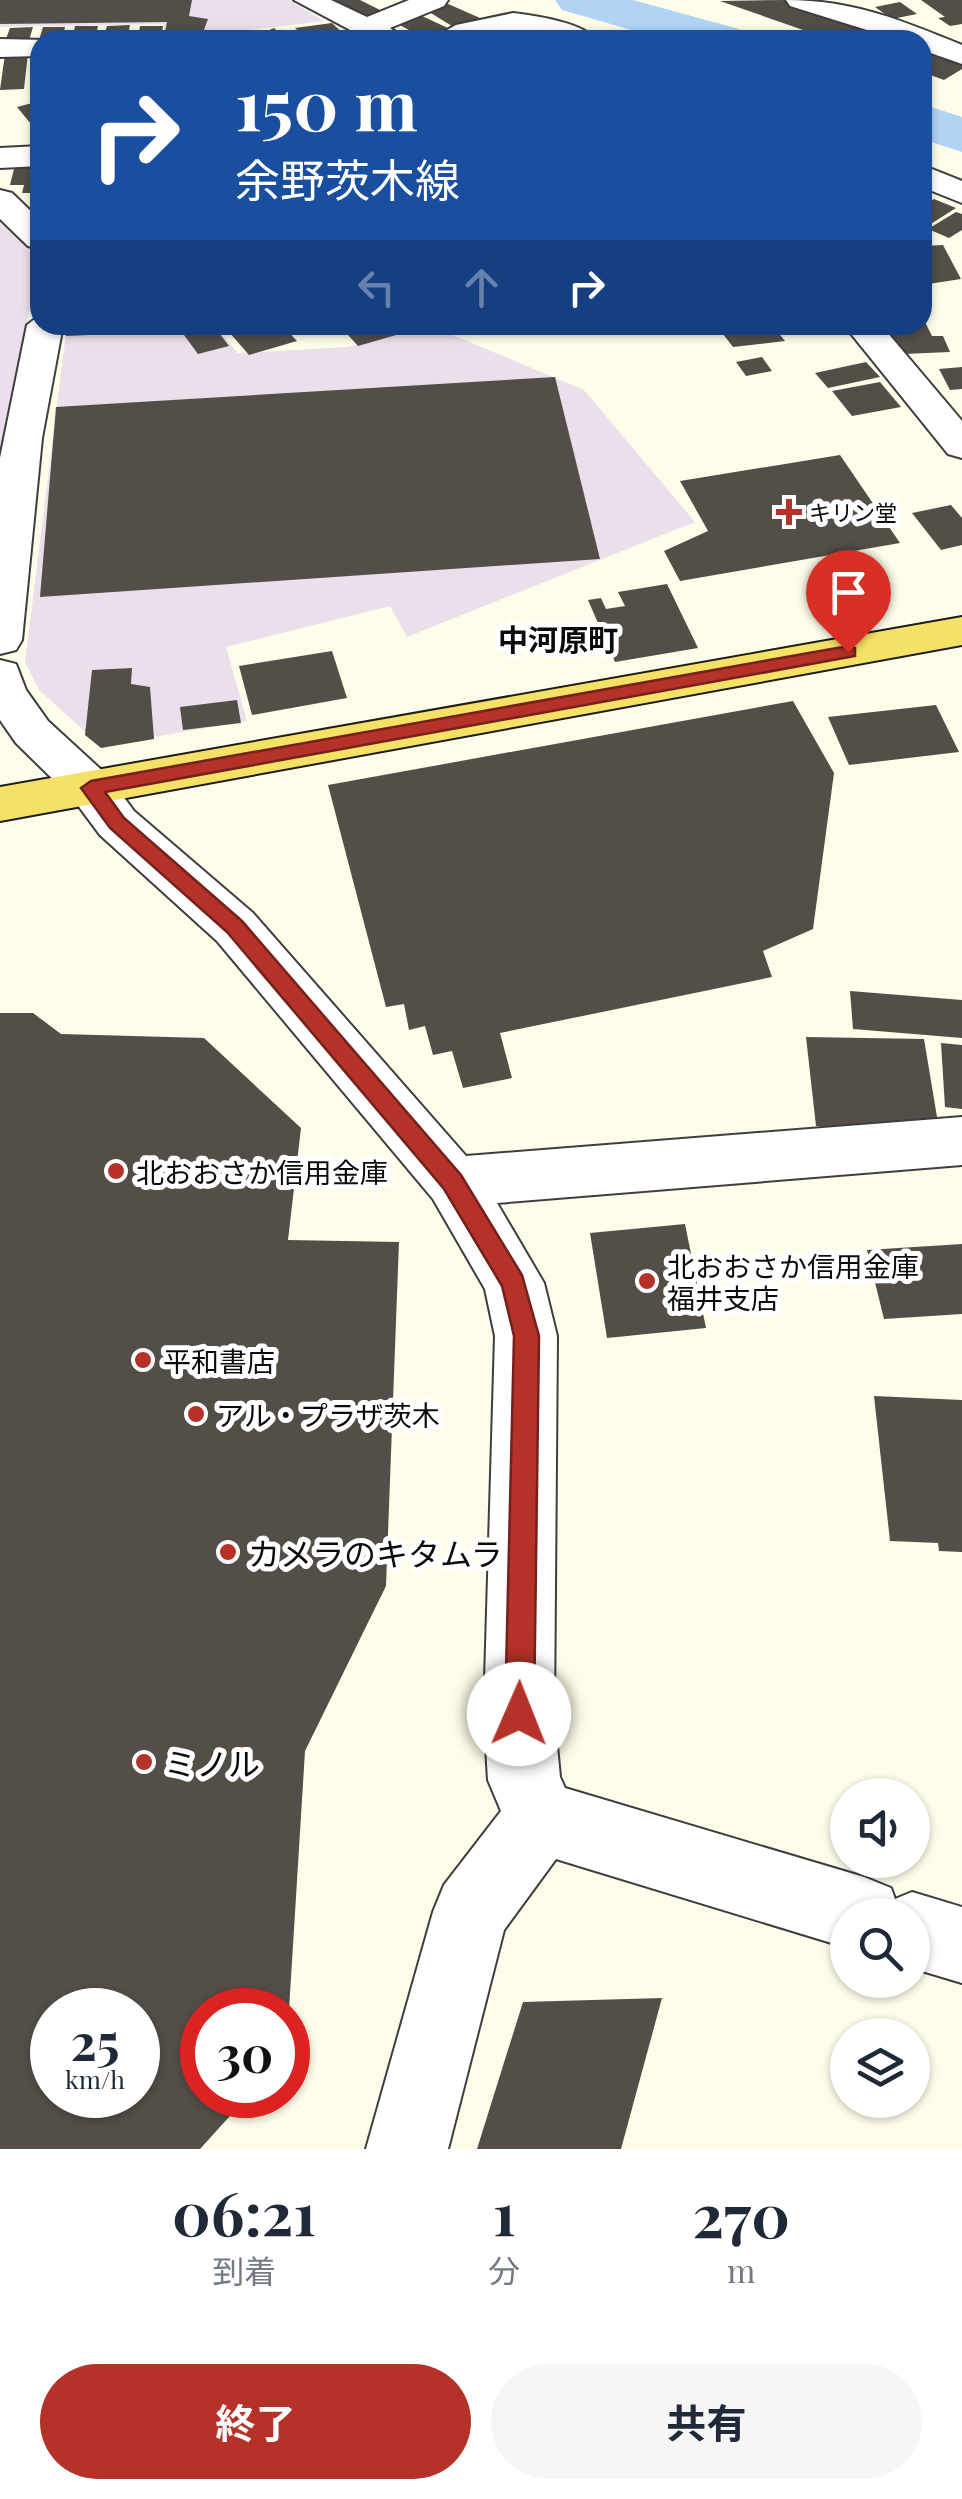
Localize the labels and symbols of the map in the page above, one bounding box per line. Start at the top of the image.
place label: キリン堂 [809,497,897,527]
marker: キリン堂 [778,501,800,523]
pin [806,550,891,653]
district label: 中河原町 [498,619,618,659]
place label: 北おおさか信用金庫 [136,1153,388,1190]
marker: 北おおさか信用金庫 [105,1160,127,1182]
place label: 北おおさか信用金庫 福井支店 [667,1247,919,1316]
marker: 北おおさか信用金庫 福井支店 [636,1270,658,1292]
place label: 平和書店 [163,1342,275,1379]
marker: 平和書店 [132,1349,154,1371]
place label: アル・プラザ茨木 [216,1396,440,1433]
marker: アル・プラザ茨木 [185,1403,207,1425]
place label: カメラのキタムラ [248,1531,502,1574]
marker: カメラのキタムラ [217,1541,239,1563]
position arrow [467,1662,571,1766]
place label: ミノル [164,1741,260,1784]
marker: ミノル [133,1751,155,1773]
speed limit sign: 30 [180,1988,310,2118]

